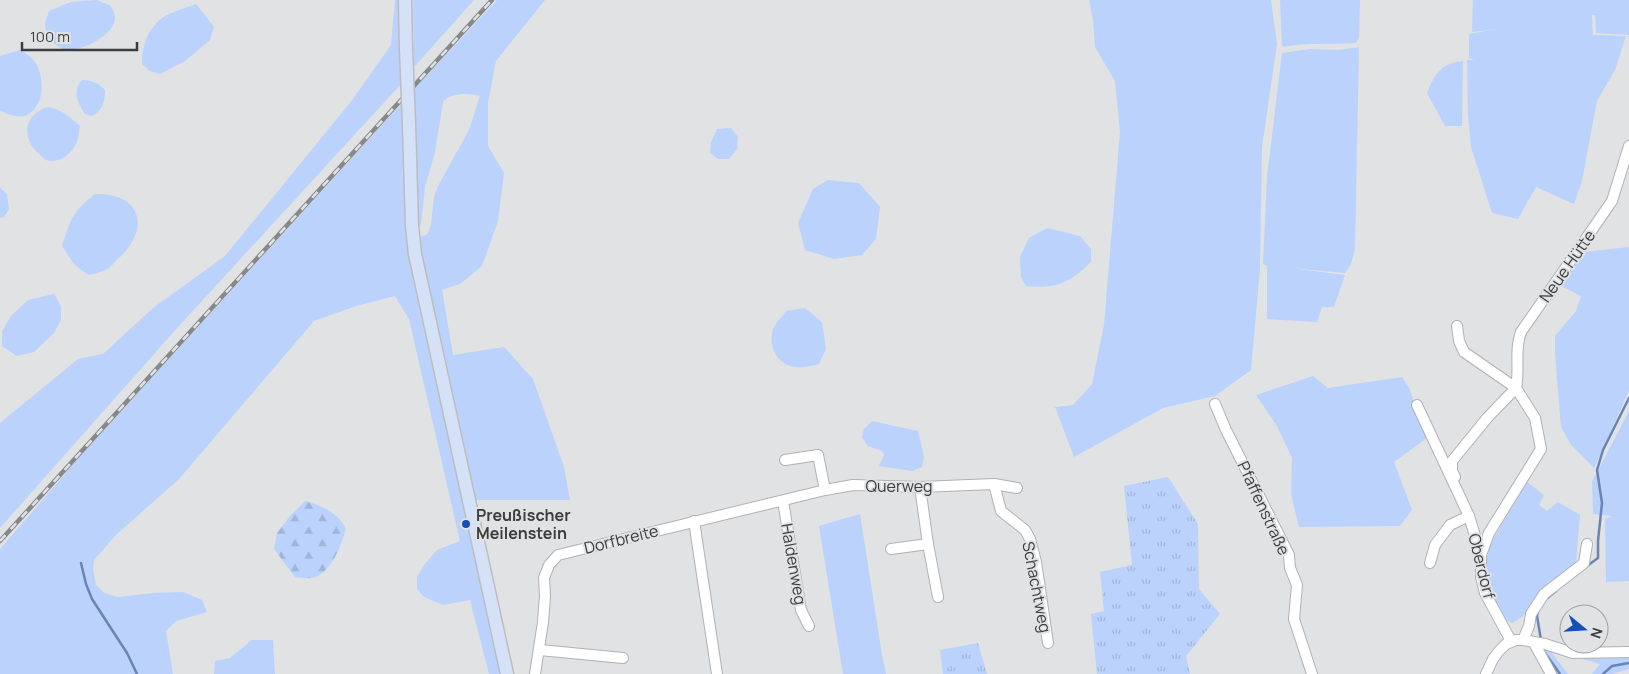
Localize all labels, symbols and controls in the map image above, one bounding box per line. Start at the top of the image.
scale bar [22,20,138,52]
text: 100 m [30,26,70,47]
street label: Neue Hütte [1534,225,1600,307]
street label: Pfaffenstraße [1233,457,1295,559]
street label: Querweg [866,475,932,497]
place label: Preußischer Meilenstein [476,504,571,544]
marker: Preußischer Meilenstein [460,518,472,530]
street label: Dorfbreite [582,519,660,559]
street label: Haldenweg [776,521,812,607]
street label: Oberdorf [1463,531,1501,601]
street label: Schachtweg [1017,539,1057,635]
north arrow [1559,604,1609,654]
text: N [1586,625,1607,641]

